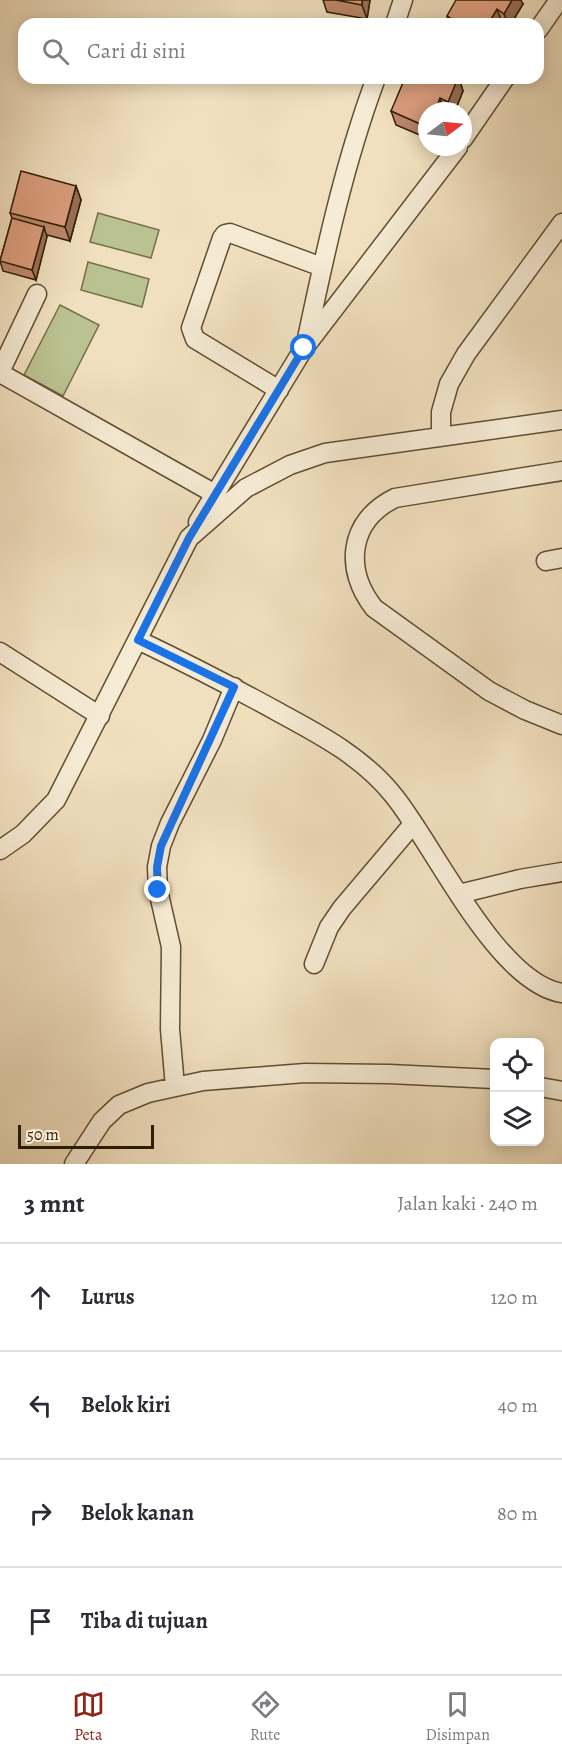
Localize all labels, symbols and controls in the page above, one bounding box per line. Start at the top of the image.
search box [18,18,544,84]
icon: search [39,35,72,68]
text: Cari di sini [87,36,186,66]
north arrow [418,102,472,156]
route start [290,334,316,360]
route end [144,876,170,902]
map controls [490,1038,544,1146]
button: locate [490,1038,544,1092]
button: layers [490,1092,544,1146]
scale bar [18,1122,154,1150]
text: 50 m [27,1124,59,1146]
text: 3 mnt [24,1186,85,1221]
text: Jalan kaki · 240 m [397,1190,538,1217]
icon: ahead [24,1281,57,1314]
text: Lurus [81,1282,135,1312]
text: 120 m [490,1284,538,1311]
icon: left [24,1389,57,1422]
text: Belok kiri [81,1390,170,1420]
text: 40 m [498,1392,538,1419]
icon: right [24,1497,57,1530]
text: Belok kanan [81,1498,194,1528]
text: 80 m [497,1500,538,1527]
icon: arrive [24,1605,57,1638]
text: Tiba di tujuan [81,1606,208,1636]
tab: Peta [72,1688,105,1746]
tab: Rute [249,1688,282,1746]
tab: Disimpan [425,1688,490,1746]

